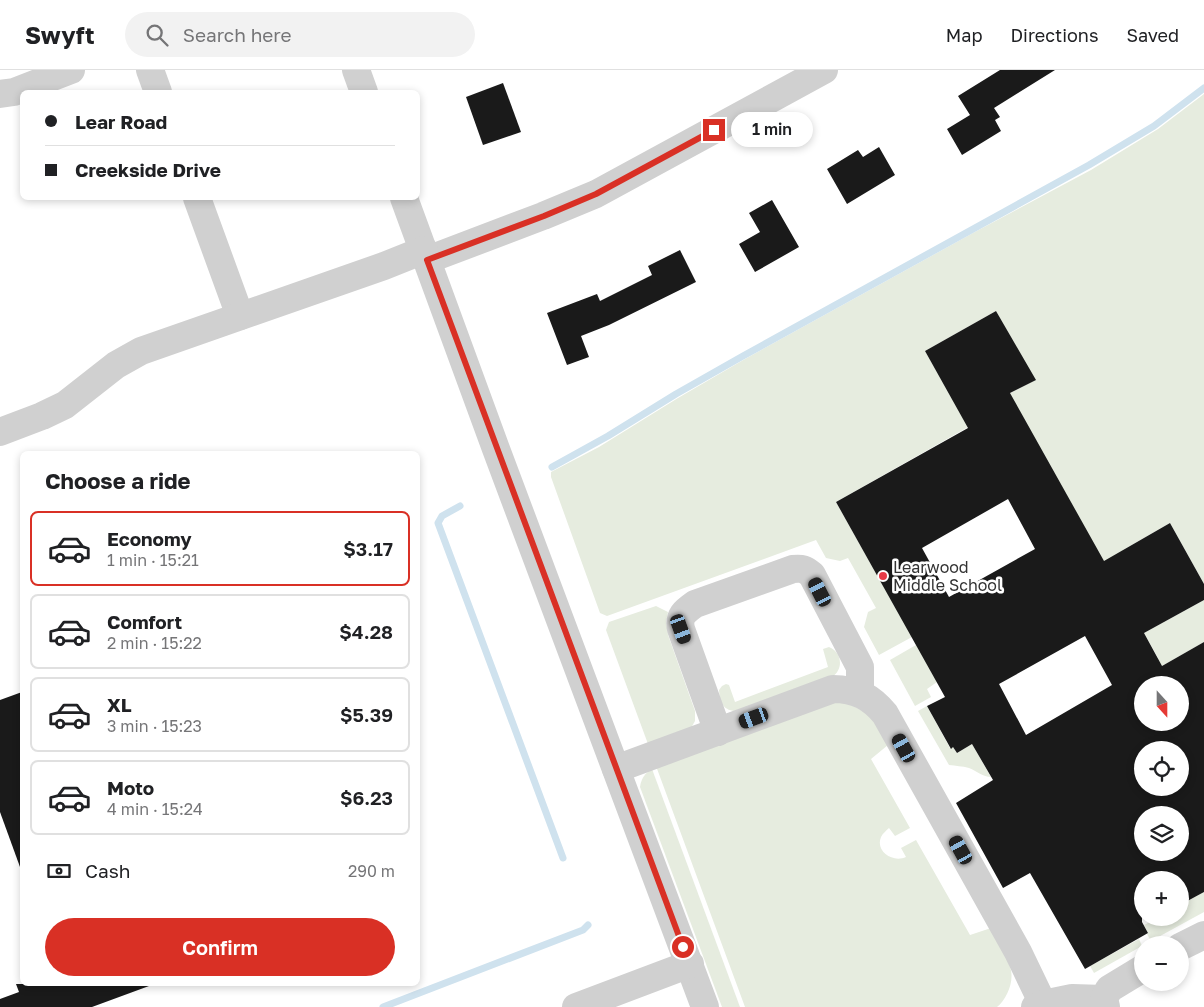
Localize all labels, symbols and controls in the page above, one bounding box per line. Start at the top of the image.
search box [125,12,475,57]
text: Swyft [25,20,95,49]
icon: search [143,21,171,49]
text: Search here [183,23,292,46]
text: Map [946,24,982,46]
text: Directions [1010,24,1098,46]
text: Saved [1126,24,1179,46]
text: Lear Road [75,110,167,133]
callout: 1 min [732,112,814,148]
route end [703,119,725,141]
text: 1 min [752,119,792,139]
text: Creekside Drive [75,158,221,181]
text: Choose a ride [45,467,191,494]
icon: car [47,526,92,571]
text: Economy [107,527,192,550]
text: $3.17 [343,537,393,560]
text: 1 min · 15:21 [107,550,199,570]
place label: Learwood Middle School [893,557,1002,595]
marker: Learwood Middle School [877,570,889,582]
car [806,575,833,609]
icon: car [47,609,92,654]
text: Comfort [107,610,182,633]
car [668,612,693,646]
text: $4.28 [339,620,393,643]
text: 2 min · 15:22 [107,633,202,653]
north arrow [1134,676,1189,731]
map controls [1134,676,1189,991]
icon: car [47,692,92,737]
text: XL [107,693,132,716]
text: $5.39 [340,703,393,726]
car [737,706,770,730]
text: 3 min · 15:23 [107,716,202,736]
car [890,731,917,765]
button: locate [1134,741,1189,796]
icon: car [47,775,92,820]
text: Moto [107,776,154,799]
text: $6.23 [340,786,393,809]
text: 4 min · 15:24 [107,799,203,819]
button: layers [1134,806,1189,861]
car [947,833,974,867]
icon: cash [45,857,73,885]
text: Cash [85,859,130,882]
text: 290 m [348,861,395,881]
button: + [1134,871,1189,926]
button: Confirm [45,918,395,976]
route start [672,936,694,958]
button: − [1134,936,1189,991]

